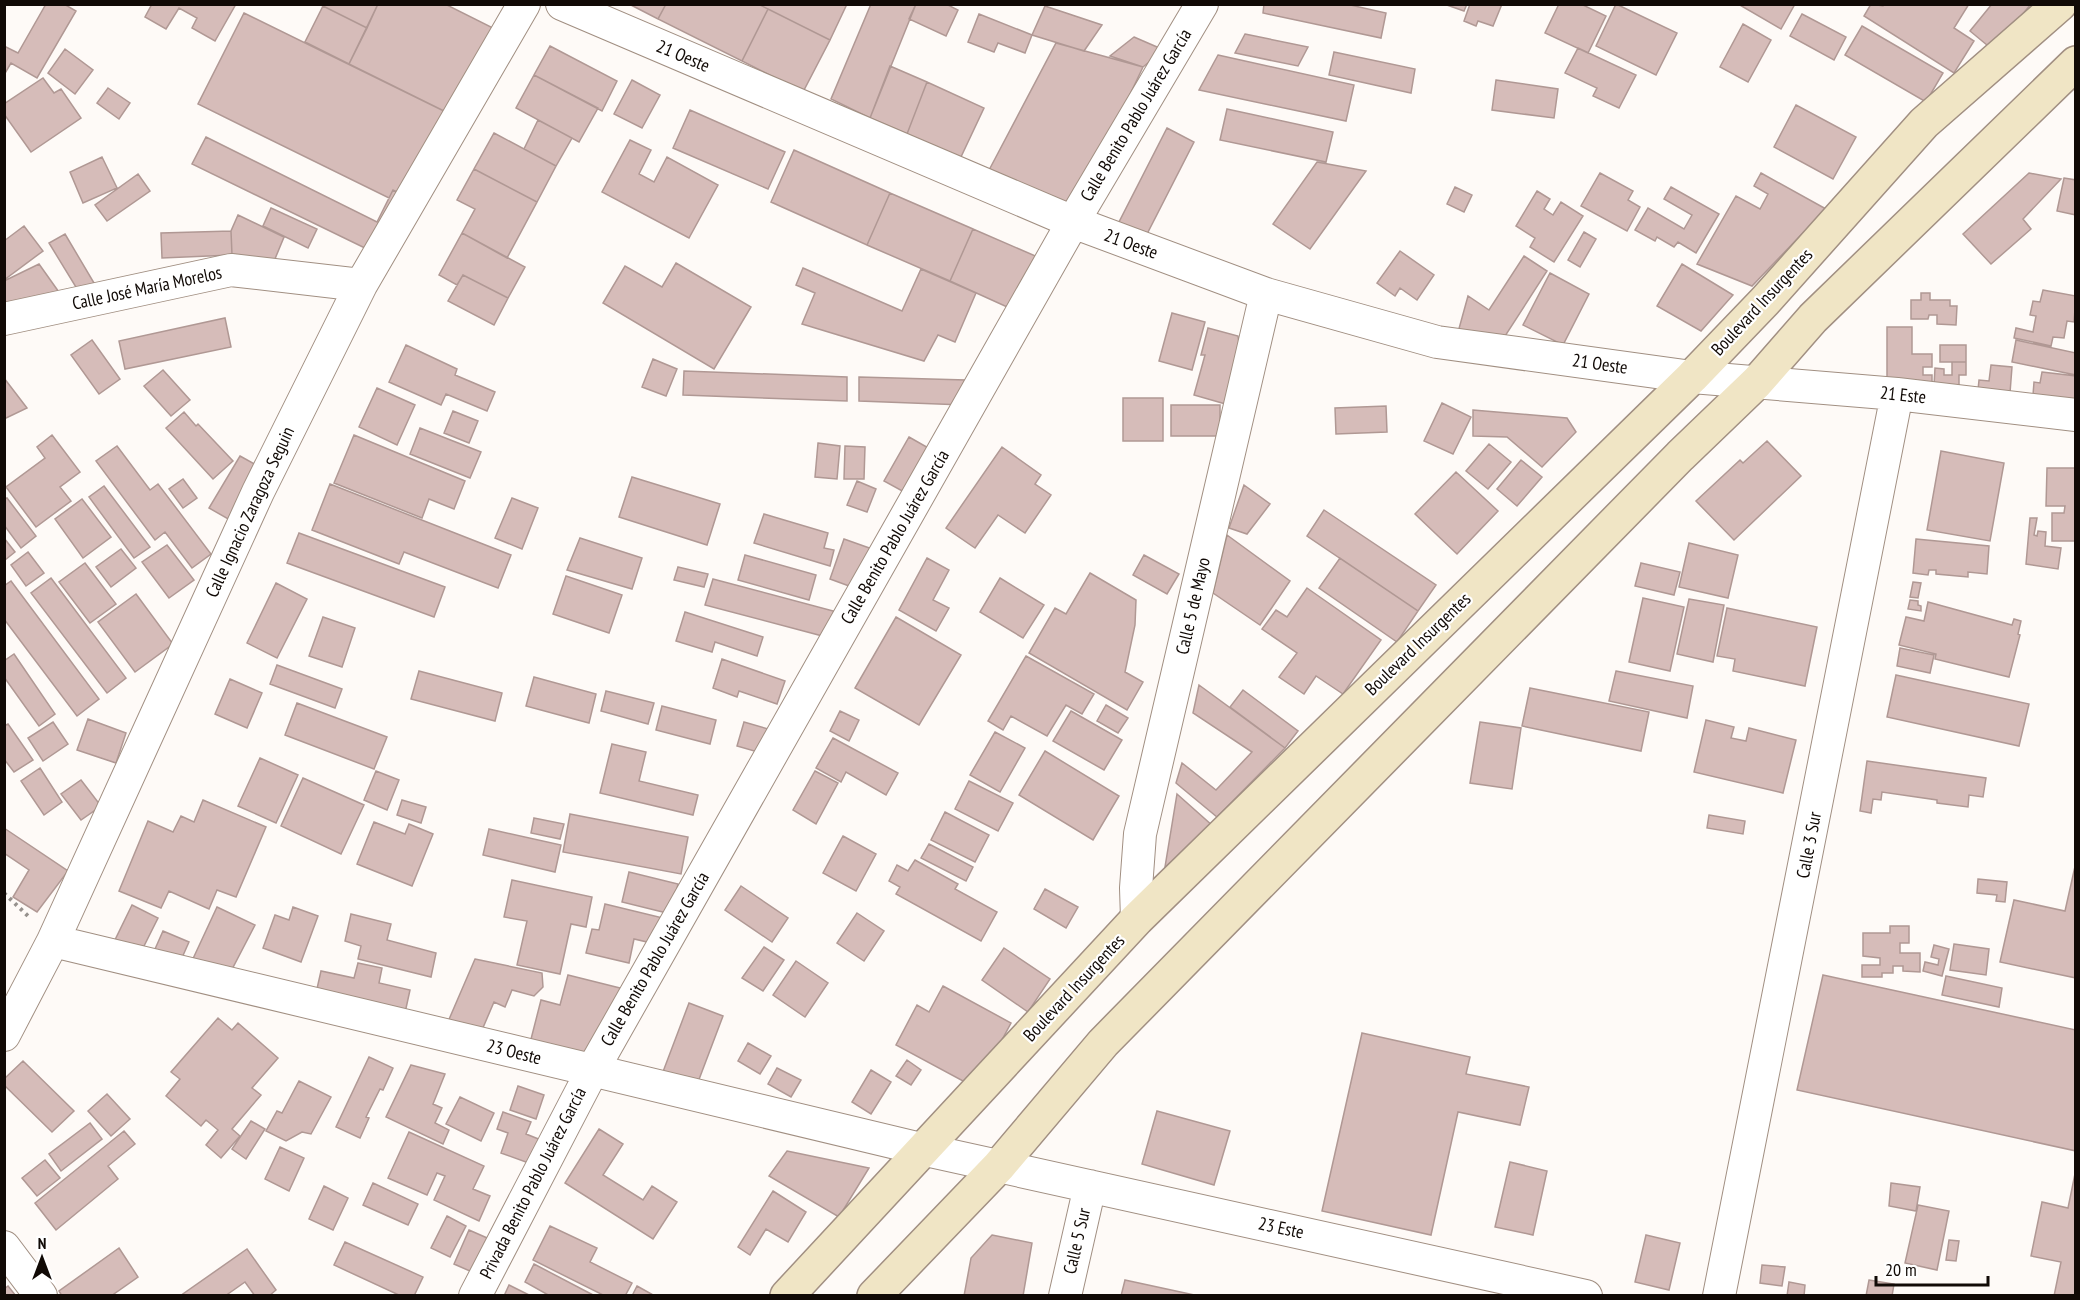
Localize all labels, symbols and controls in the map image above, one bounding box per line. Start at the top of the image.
street label: Calle Benito Pablo Juárez García [1075,24,1196,205]
street label: 21 Oeste [653,34,713,77]
street label: 21 Oeste [1101,223,1161,264]
street label: Boulevard Insurgentes [1706,243,1817,360]
street label: Calle José María Morelos [70,260,224,315]
street label: 21 Oeste [1571,348,1629,379]
street label: 21 Este [1879,381,1927,408]
street label: Calle Ignacio Zaragoza Seguin [200,423,299,601]
street label: Calle Benito Pablo Juárez García [835,446,954,628]
street label: Calle 5 de Mayo [1170,555,1215,657]
street label: Boulevard Insurgentes [1360,587,1475,700]
street label: Calle 3 Sur [1791,810,1826,880]
street label: Calle Benito Pablo Juárez García [595,868,714,1050]
street label: Boulevard Insurgentes [1018,929,1129,1046]
street label: 23 Oeste [484,1034,544,1069]
street label: Privada Benito Pablo Juárez García [474,1083,591,1282]
street label: Calle 5 Sur [1058,1205,1095,1276]
street label: 23 Este [1256,1211,1306,1244]
north arrow [12,1228,72,1288]
text: N [38,1233,46,1253]
scale bar [1876,1249,1988,1287]
text: 20 m [1885,1258,1917,1281]

